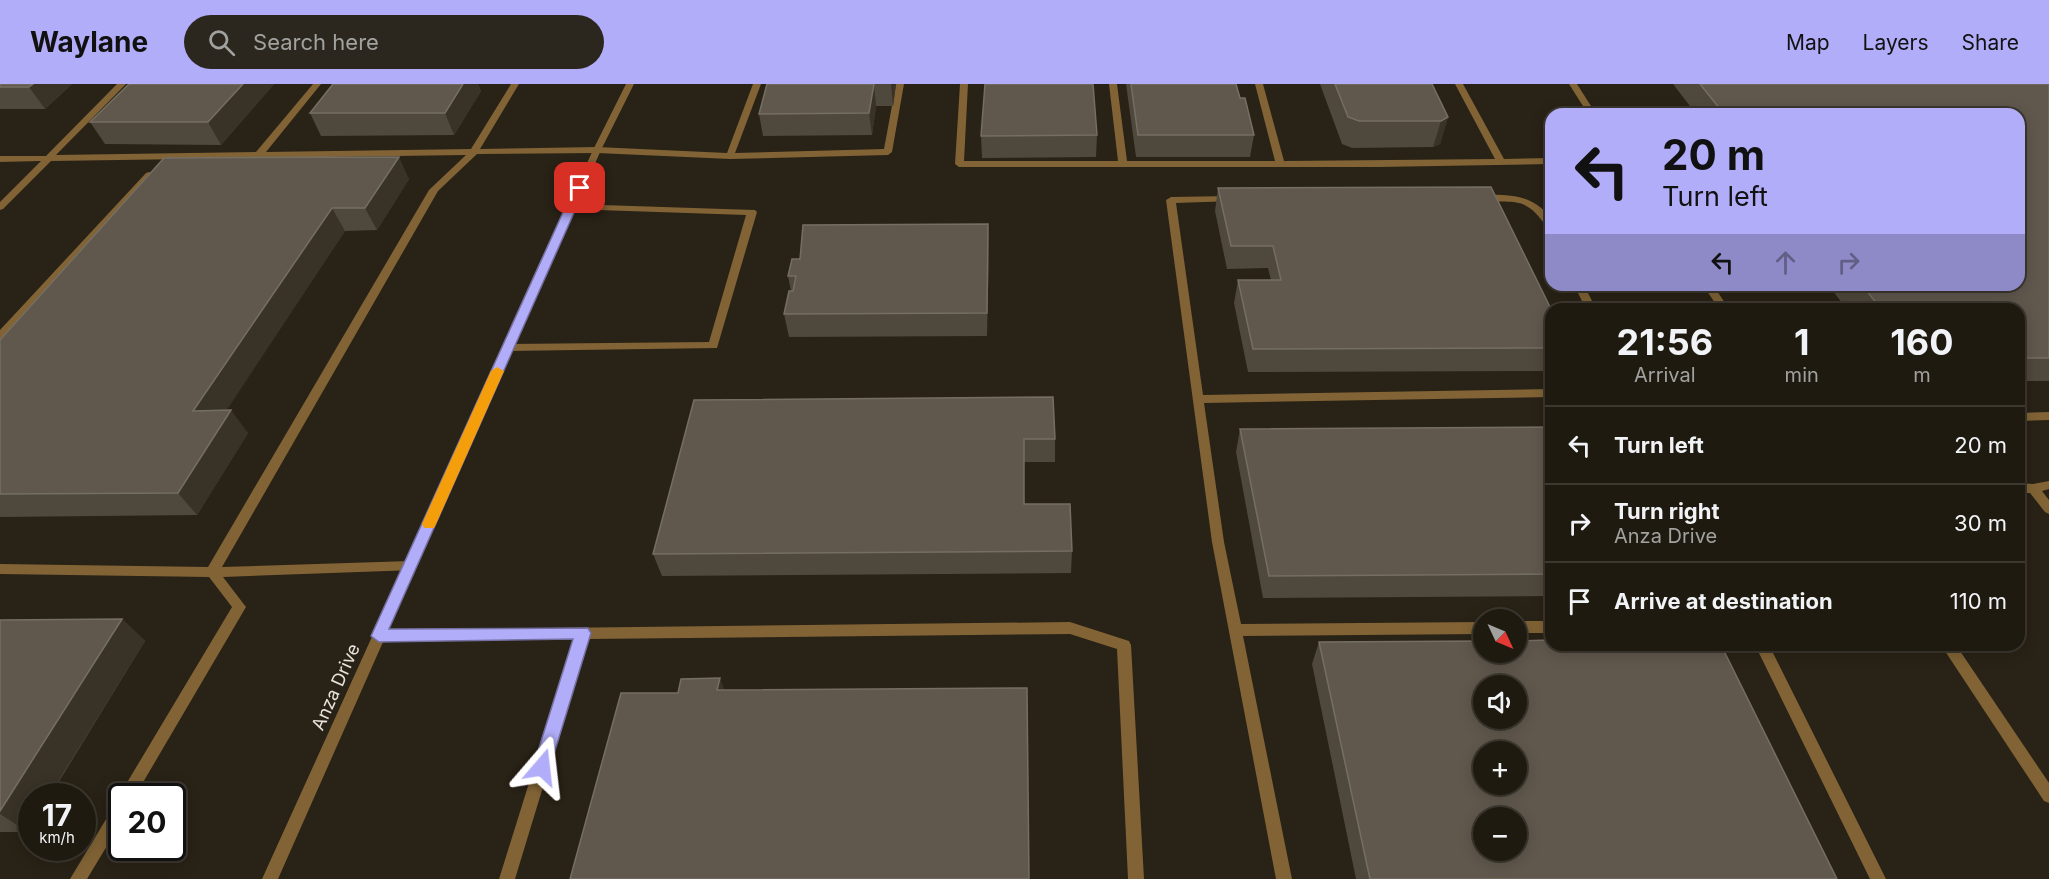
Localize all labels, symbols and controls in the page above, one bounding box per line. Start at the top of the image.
search box [184,15,604,69]
text: Waylane [30,25,148,59]
icon: search [205,26,238,59]
text: Search here [253,29,379,55]
text: Map [1786,30,1830,55]
text: Layers [1863,30,1929,55]
text: Share [1962,30,2019,55]
text: 20 m [1662,129,1765,180]
icon: left [1563,132,1641,210]
pin [554,162,605,213]
icon: arrive [563,171,596,204]
text: Turn left [1662,180,1768,213]
icon: left [1706,246,1739,279]
icon: ahead [1769,246,1802,279]
icon: right [1832,246,1865,279]
text: 21:56 [1617,320,1713,364]
text: 1 [1794,320,1809,364]
text: 160 [1890,320,1953,364]
text: Arrival [1634,363,1696,387]
text: min [1785,363,1819,387]
text: m [1913,363,1931,387]
icon: left [1563,429,1596,462]
text: Turn left [1614,432,1704,458]
text: 20 m [1954,432,2007,458]
text: Turn right [1614,498,1720,524]
icon: right [1563,507,1596,540]
text: 30 m [1954,510,2007,536]
text: Anza Drive [1614,524,1717,548]
icon: arrive [1563,585,1596,618]
text: Arrive at destination [1614,588,1833,614]
text: 110 m [1950,588,2007,614]
north arrow [1473,609,1527,663]
map controls [1473,609,1527,861]
street label: Anza Drive [307,640,364,733]
button: sound [1473,675,1527,729]
position arrow [510,735,574,799]
button: + [1473,741,1527,795]
speed limit sign: 20 [108,783,186,861]
text: 17 [42,797,72,833]
button: − [1473,807,1527,861]
text: km/h [39,828,75,847]

